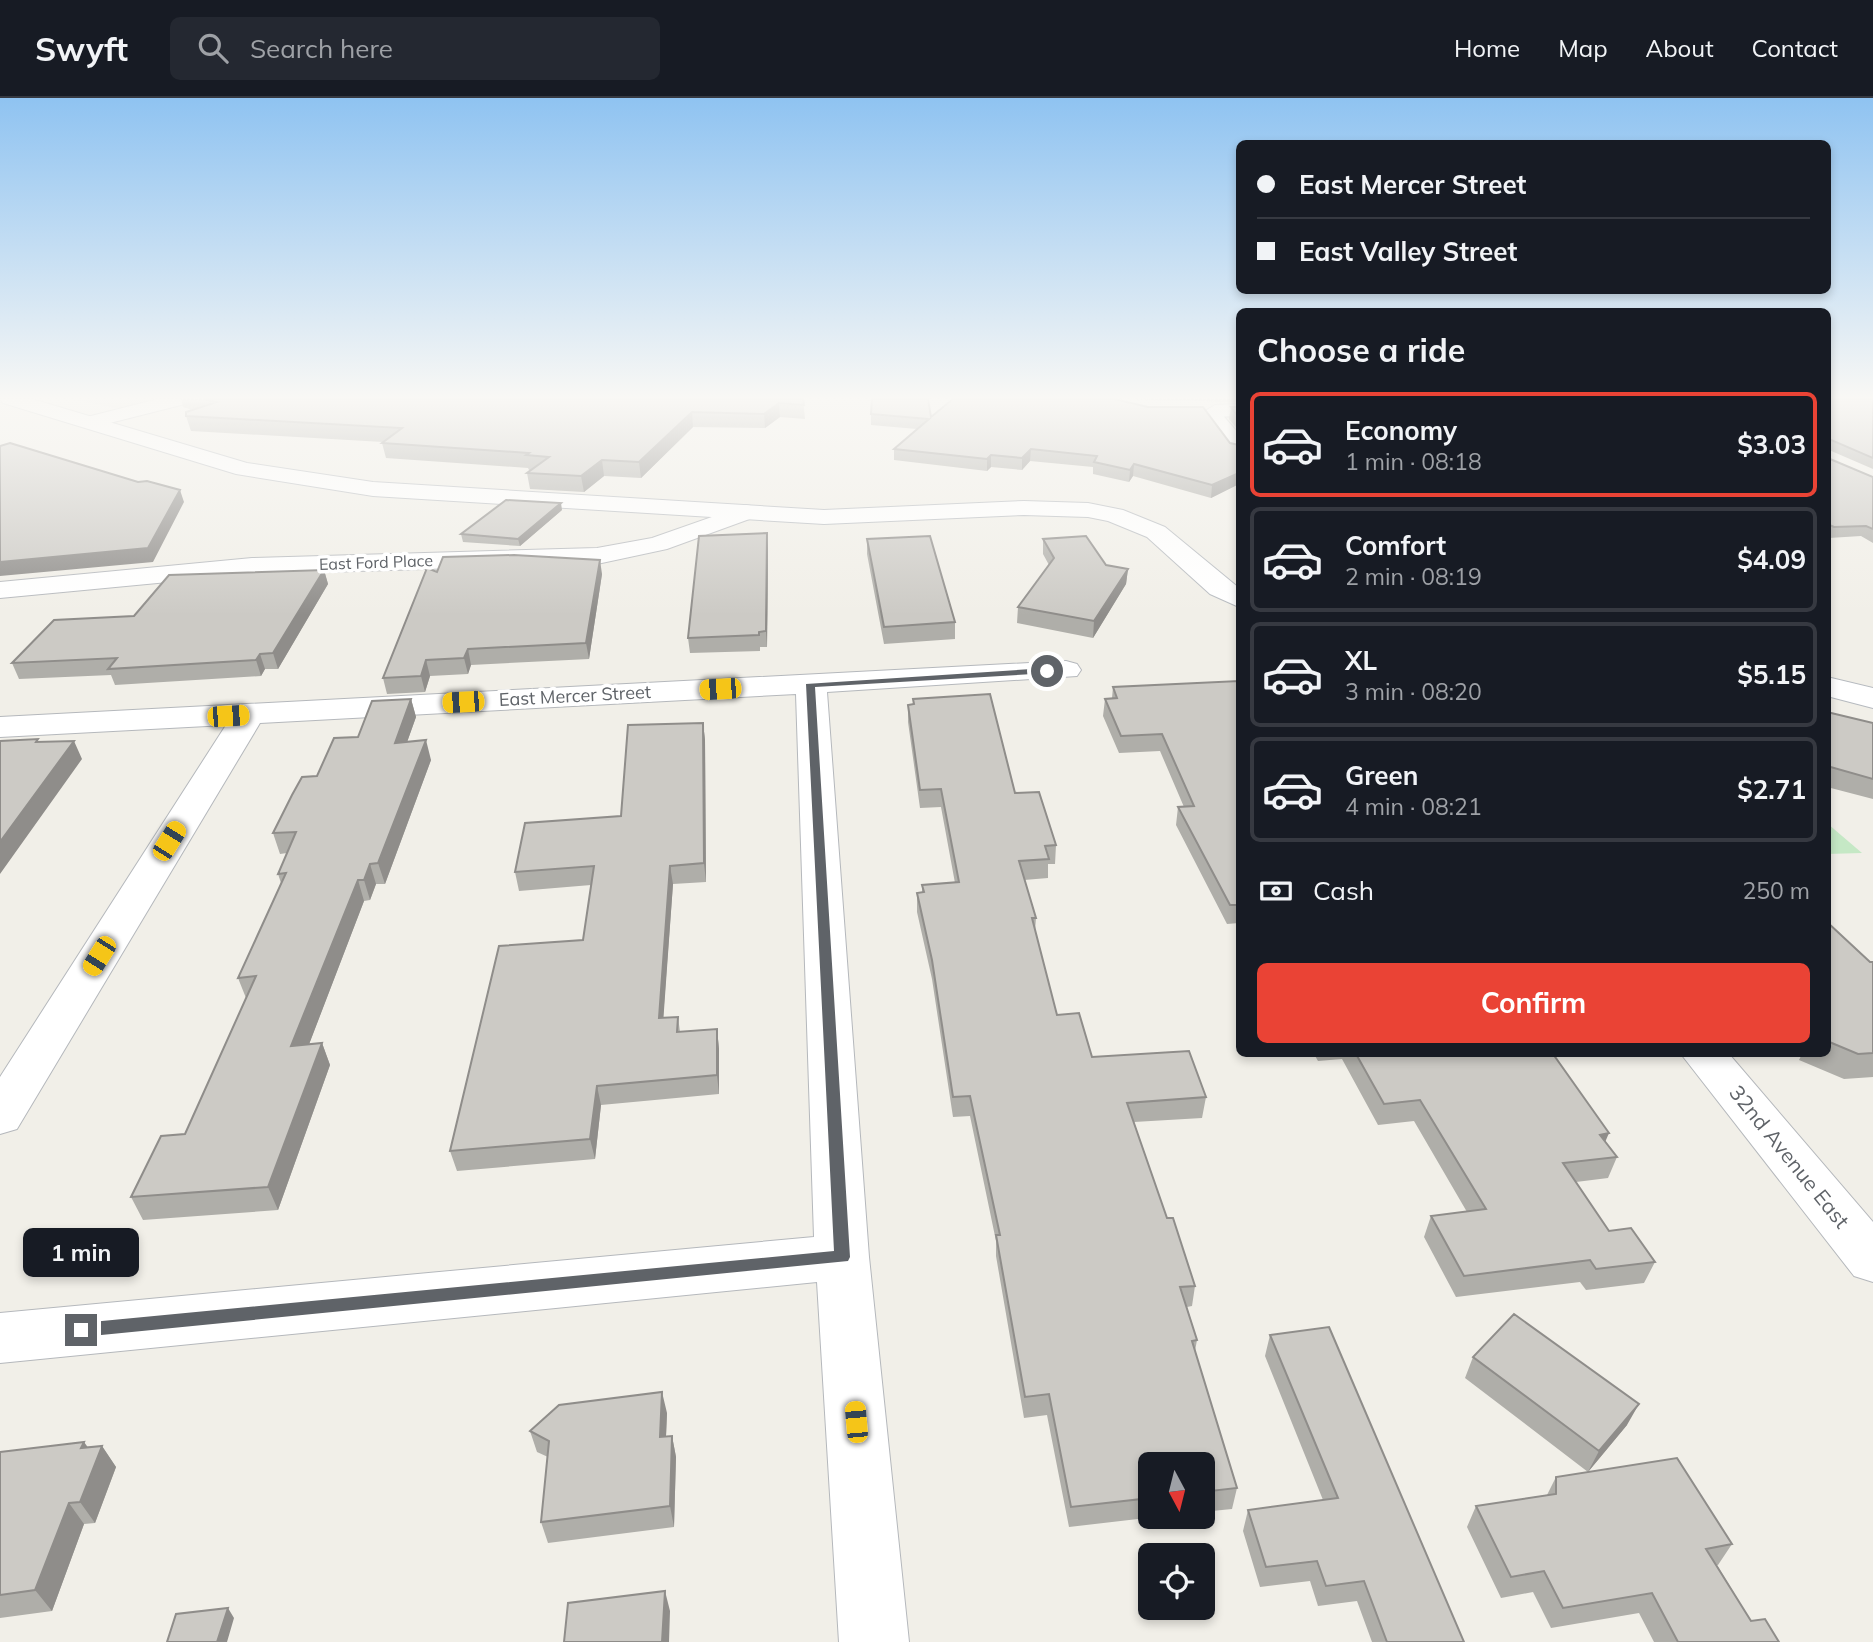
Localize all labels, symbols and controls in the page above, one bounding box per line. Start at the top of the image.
search box [170,17,660,80]
text: Swyft [35,28,128,69]
icon: search [194,29,232,67]
text: Search here [250,32,393,65]
text: Home [1454,33,1520,63]
text: Map [1558,33,1608,63]
text: About [1646,33,1714,63]
text: Contact [1752,33,1838,63]
text: East Mercer Street [1299,168,1526,201]
text: East Valley Street [1299,235,1517,268]
text: Choose a ride [1257,330,1465,370]
icon: car [1261,413,1324,476]
text: Economy [1345,414,1457,447]
text: $3.03 [1737,428,1806,461]
text: 1 min · 08:18 [1345,447,1482,476]
icon: car [1261,528,1324,591]
text: Comfort [1345,529,1446,562]
text: $4.09 [1737,543,1806,576]
street label: East Ford Place [319,550,433,574]
text: 2 min · 08:19 [1345,562,1482,591]
icon: car [1261,643,1324,706]
text: XL [1345,644,1377,677]
route start [1031,655,1063,687]
text: $5.15 [1737,658,1806,691]
car [699,677,742,701]
text: 3 min · 08:20 [1345,677,1482,706]
street label: East Mercer Street [498,680,652,711]
car [442,690,485,714]
car [207,704,250,728]
icon: car [1261,758,1324,821]
text: Green [1345,759,1418,792]
text: $2.71 [1737,773,1806,806]
text: 4 min · 08:21 [1345,792,1482,821]
car [149,818,190,864]
icon: cash [1257,872,1295,910]
text: Cash [1313,874,1374,907]
text: 250 m [1742,876,1810,905]
car [79,933,120,979]
button: Confirm [1257,963,1810,1043]
street label: 32nd Avenue East [1724,1080,1855,1233]
callout: 1 min [23,1228,139,1278]
text: 1 min [51,1238,111,1267]
route end [65,1314,97,1346]
car [844,1400,869,1444]
north arrow [1138,1452,1214,1530]
map controls [1138,1452,1215,1620]
button: locate [1138,1543,1215,1620]

